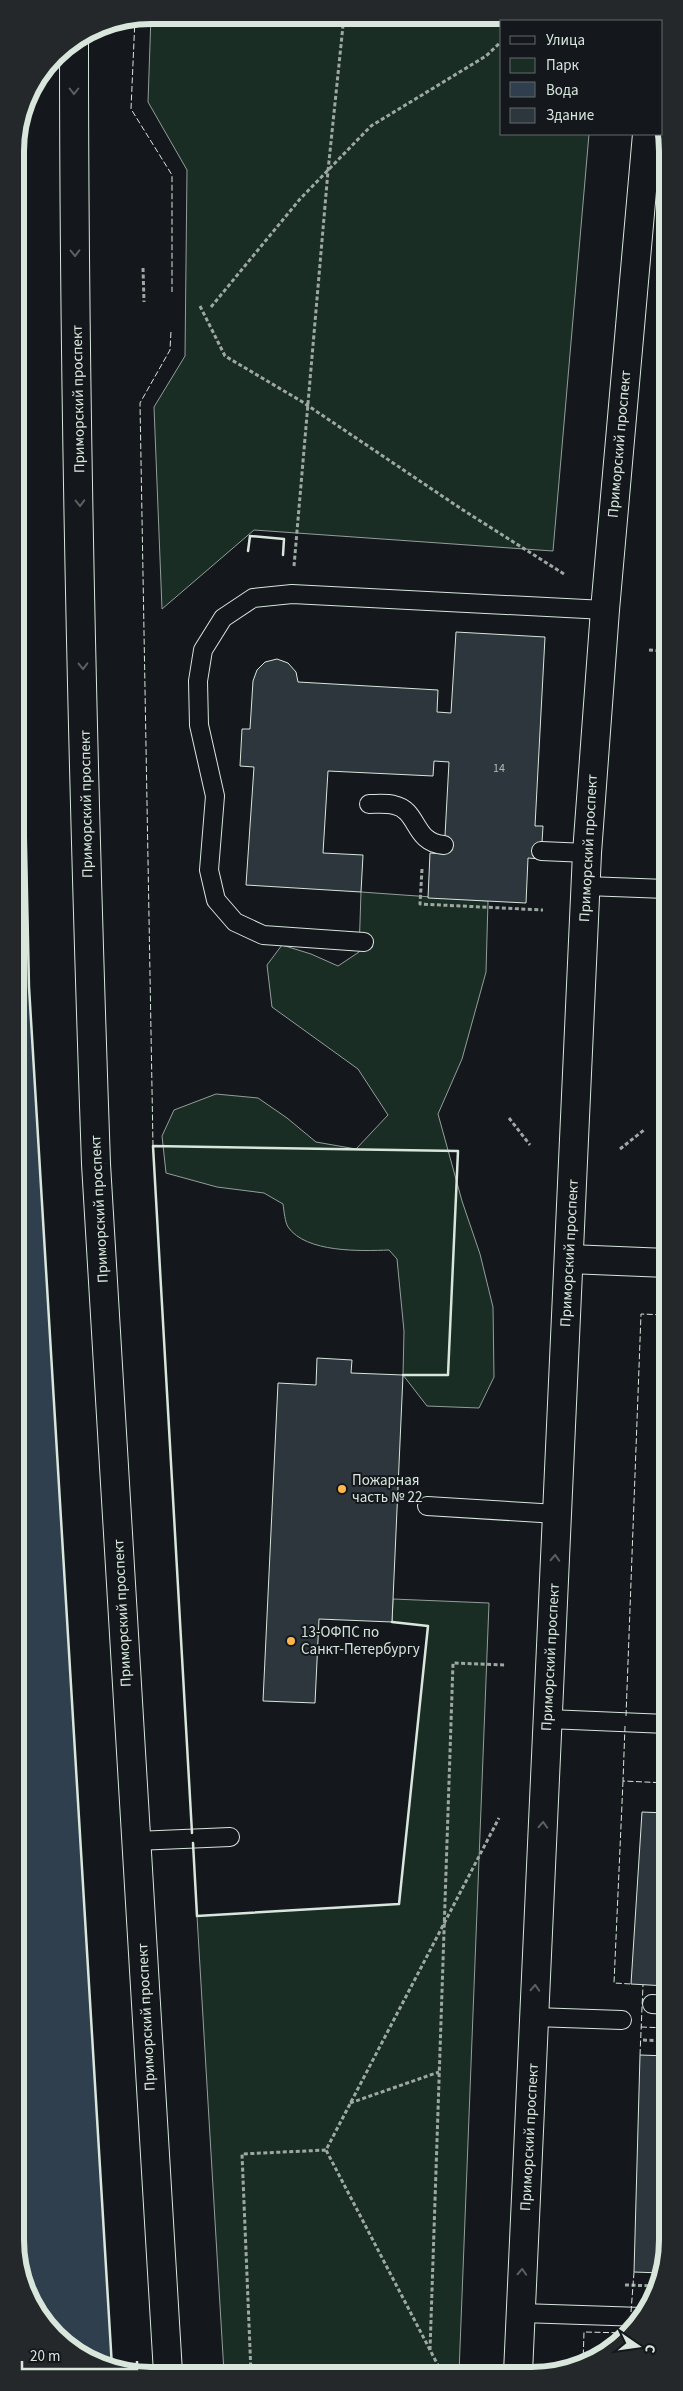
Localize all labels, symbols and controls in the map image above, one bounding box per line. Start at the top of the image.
legend [500,20,663,135]
text: Улица [546,30,585,51]
text: Парк [546,55,580,76]
text: Вода [546,80,579,101]
one-way arrow [69,88,79,95]
text: Здание [546,105,594,126]
one-way arrow [70,250,80,258]
street label: Приморский проспект [67,325,90,473]
street label: Приморский проспект [603,369,636,519]
one-way arrow [75,500,85,508]
one-way arrow [78,662,88,670]
street label: Приморский проспект [75,730,98,878]
house number: 14 [493,760,505,777]
street label: Приморский проспект [574,773,603,922]
street label: Приморский проспект [85,1134,114,1283]
street label: Приморский проспект [555,1178,584,1327]
place label: Пожарная часть № 22 [352,1470,423,1508]
marker: Пожарная часть № 22 [336,1483,348,1495]
street label: Приморский проспект [108,1538,137,1687]
one-way arrow [550,1554,560,1562]
street label: Приморский проспект [536,1582,565,1731]
place label: 13-ОФПС по Санкт-Петербургу [301,1622,420,1660]
marker: 13-ОФПС по Санкт-Петербургу [285,1635,297,1647]
one-way arrow [537,1821,548,1829]
street label: Приморский проспект [132,1942,161,2091]
one-way arrow [530,1983,541,1991]
street label: Приморский проспект [515,2062,544,2211]
one-way arrow [517,2268,528,2276]
north arrow [613,2321,663,2371]
scale bar [22,2338,138,2370]
text: С [639,2342,660,2355]
text: 20 m [30,2346,60,2367]

